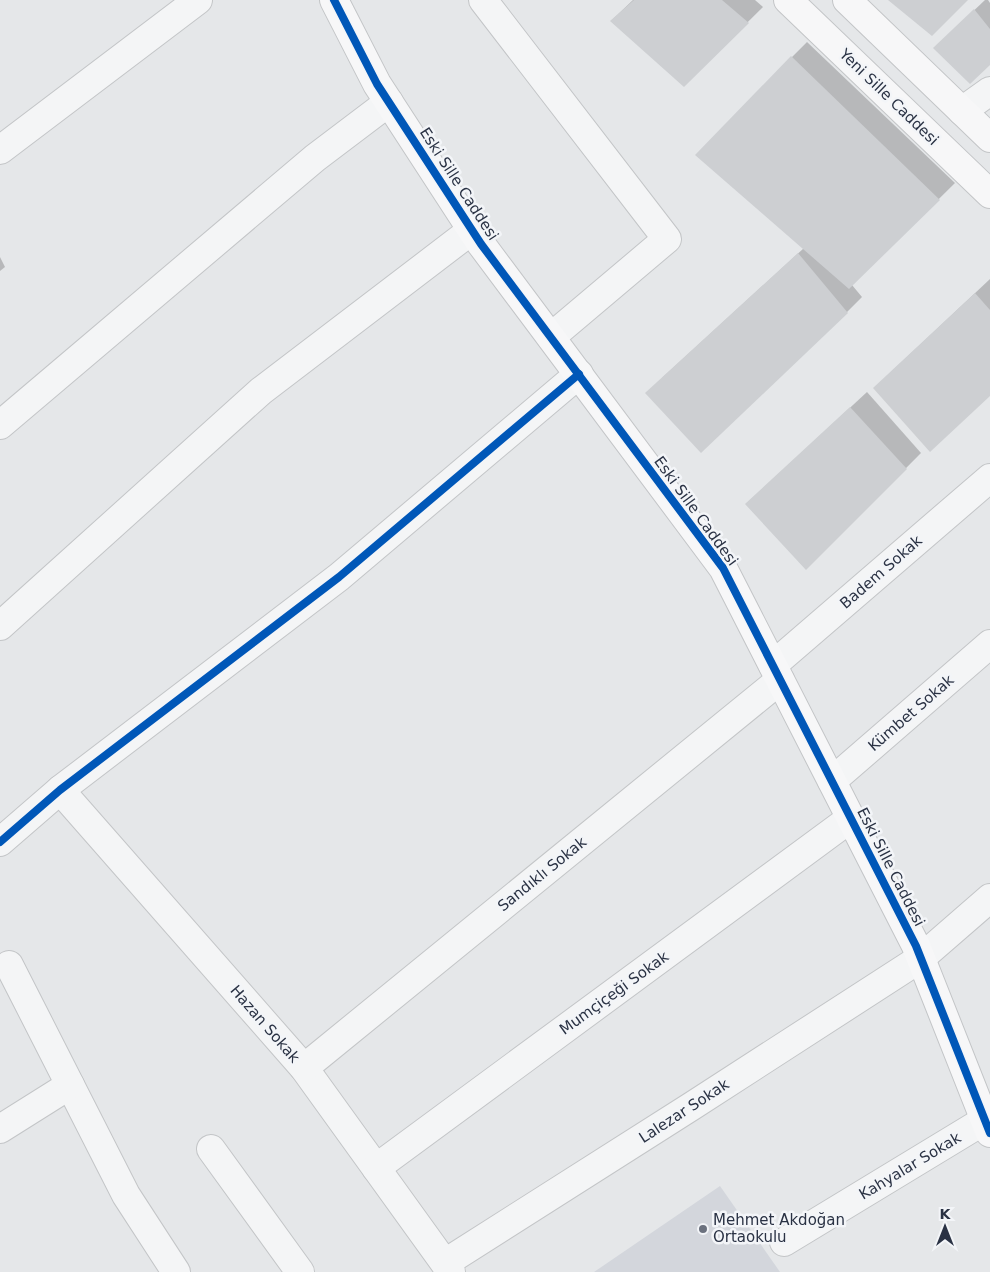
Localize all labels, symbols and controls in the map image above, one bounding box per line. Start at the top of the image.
street label: Yeni Sille Caddesi [835,44,942,149]
street label: Eski Sille Caddesi [416,124,502,244]
street label: Eski Sille Caddesi [650,453,742,569]
street label: Badem Sokak [836,531,926,612]
street label: Kümbet Sokak [864,671,958,755]
street label: Eski Sille Caddesi [853,805,929,929]
street label: Sandıklı Sokak [494,833,590,915]
street label: Mumçiçeği Sokak [556,947,672,1039]
street label: Hazan Sokak [226,982,304,1067]
street label: Lalezar Sokak [636,1075,733,1147]
street label: Kahyalar Sokak [856,1128,964,1203]
north arrow [920,1202,970,1252]
text: K [940,1206,952,1222]
place label: Mehmet Akdoğan Ortaokulu [713,1211,845,1246]
marker: Mehmet Akdoğan Ortaokulu [697,1223,709,1235]

